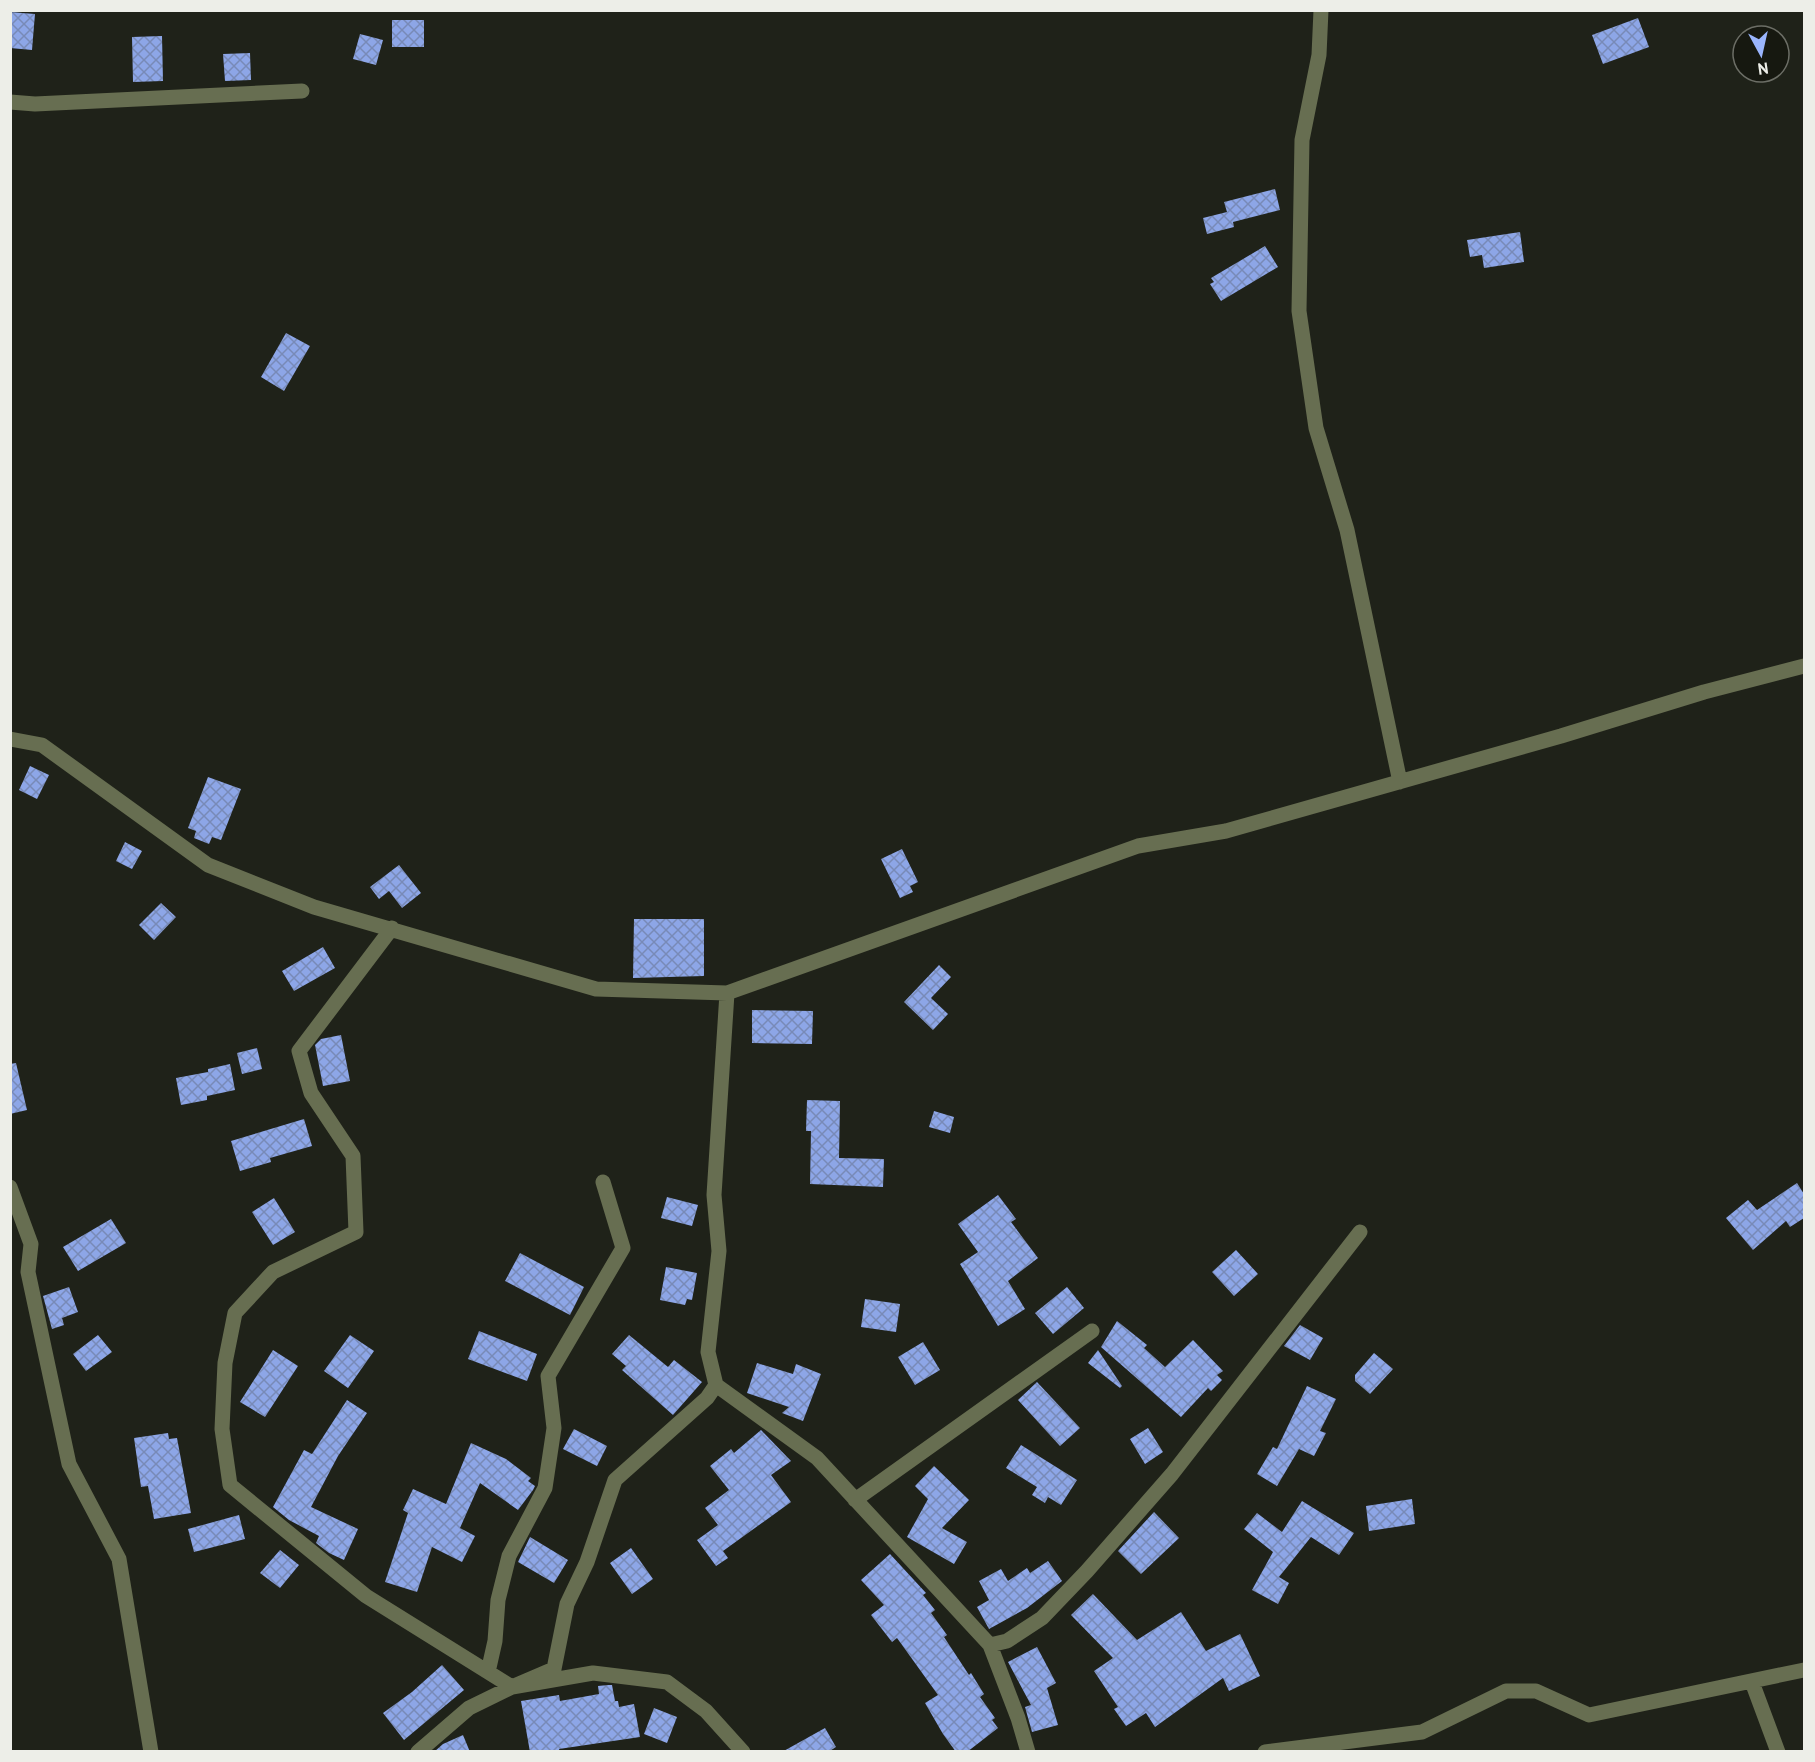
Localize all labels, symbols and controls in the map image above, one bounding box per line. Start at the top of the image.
north arrow [1731,24,1791,84]
text: N [1756,58,1770,79]

